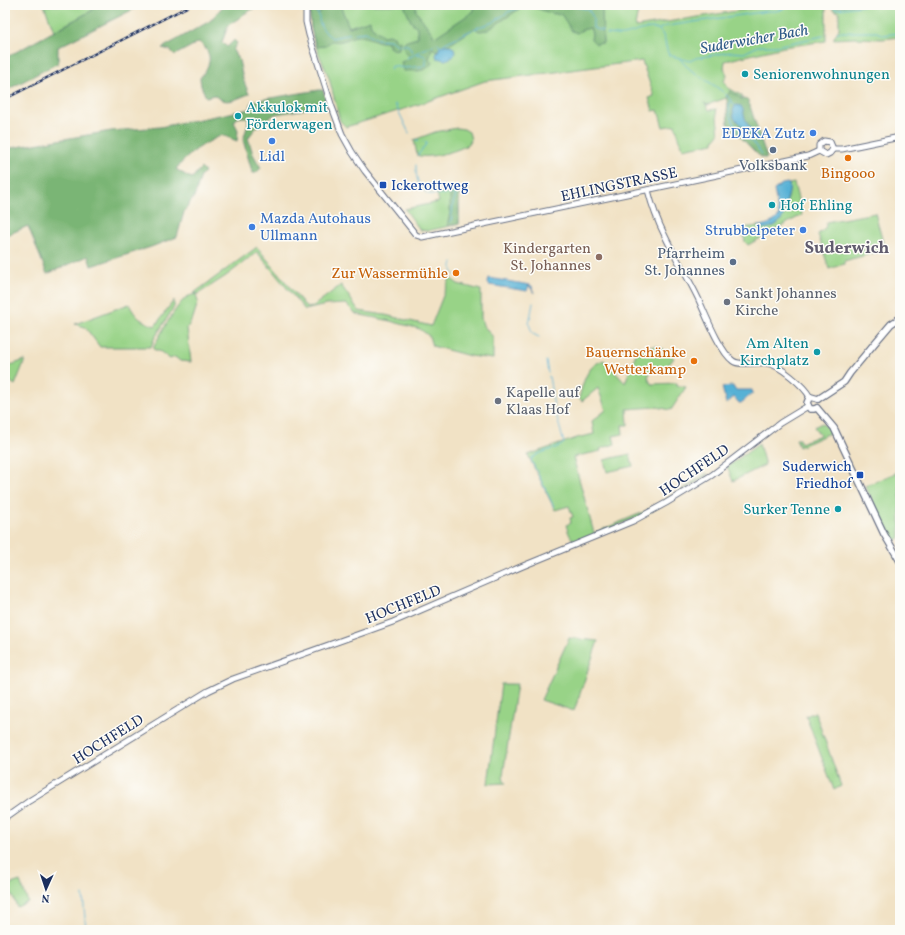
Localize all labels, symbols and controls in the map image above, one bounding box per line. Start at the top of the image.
water label: Suderwicher Bach [699,20,810,60]
place label: Seniorenwohnungen [753,65,890,86]
marker: Seniorenwohnungen [740,69,750,79]
place label: Akkulok mit Förderwagen [246,98,333,136]
marker: Akkulok mit Förderwagen [233,111,243,121]
place label: EDEKA Zutz [722,124,805,145]
marker: EDEKA Zutz [808,128,818,138]
marker: Lidl [267,136,277,146]
marker: Volksbank [768,145,778,155]
place label: Lidl [259,147,285,168]
marker: Bingooo [843,153,853,163]
place label: Volksbank [739,156,807,177]
street label: EHLINGSTRASSE [559,163,679,208]
place label: Bingooo [821,164,875,185]
place label: Ickerottweg [391,176,469,197]
marker: Ickerottweg [378,180,388,190]
place label: Hof Ehling [780,196,853,217]
marker: Hof Ehling [767,200,777,210]
place label: Mazda Autohaus Ullmann [260,209,371,247]
place label: Strubbelpeter [705,221,795,242]
marker: Mazda Autohaus Ullmann [247,222,257,232]
marker: Strubbelpeter [798,225,808,235]
district label: Suderwich [805,237,889,260]
place label: Kindergarten St. Johannes [503,239,591,277]
place label: Pfarrheim St. Johannes [644,244,725,282]
marker: Kindergarten St. Johannes [594,252,604,262]
marker: Pfarrheim St. Johannes [728,257,738,267]
place label: Zur Wassermühle [331,264,448,285]
marker: Zur Wassermühle [451,268,461,278]
place label: Sankt Johannes Kirche [735,284,837,322]
marker: Sankt Johannes Kirche [722,297,732,307]
place label: Am Alten Kirchplatz [740,334,809,372]
place label: Bauernschänke Wetterkamp [585,343,686,381]
marker: Am Alten Kirchplatz [812,347,822,357]
marker: Bauernschänke Wetterkamp [689,356,699,366]
place label: Kapelle auf Klaas Hof [506,383,581,421]
marker: Kapelle auf Klaas Hof [493,396,503,406]
street label: HOCHFELD [656,440,734,502]
place label: Suderwich Friedhof [782,457,854,495]
marker: Suderwich Friedhof [855,470,865,480]
place label: Surker Tenne [743,500,830,521]
marker: Surker Tenne [833,504,843,514]
street label: HOCHFELD [362,581,445,630]
street label: HOCHFELD [69,710,148,770]
north arrow [26,869,66,909]
text: N [41,890,50,905]

